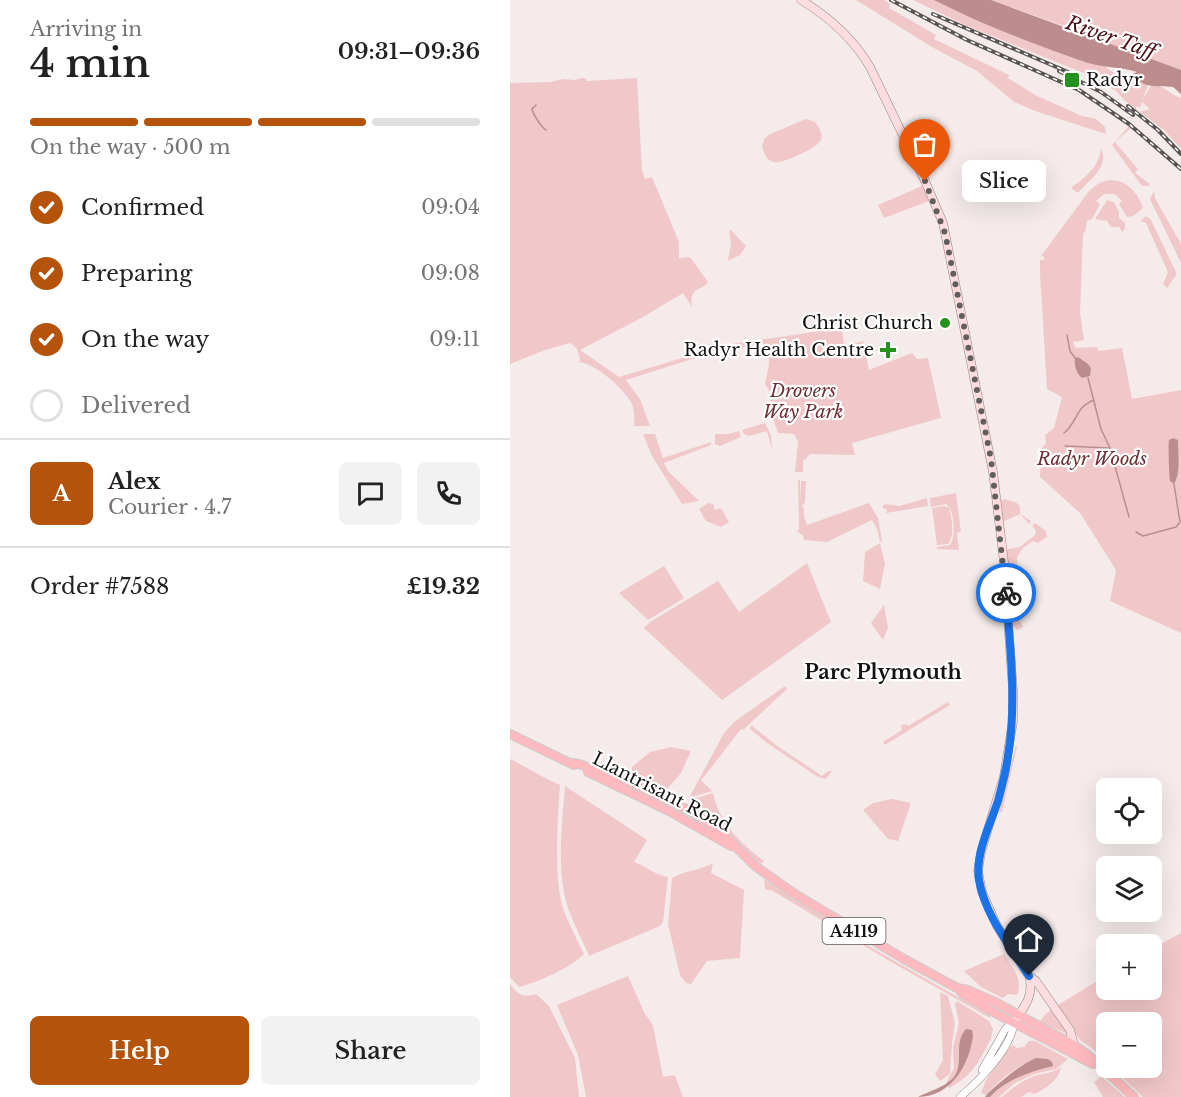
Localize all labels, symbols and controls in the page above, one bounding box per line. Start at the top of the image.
water label: River Taff [1062,10,1163,65]
text: Arriving in [30,17,142,41]
text: 09:31–09:36 [338,38,480,65]
text: 4 min [30,39,150,88]
place label: Radyr [1086,69,1143,91]
marker: Radyr [1063,71,1081,89]
pin [899,119,950,181]
icon: bag [908,128,941,161]
text: On the way · 500 m [30,135,230,159]
callout: Slice [961,160,1045,202]
text: Slice [979,169,1029,193]
icon: check [30,191,63,224]
text: Confirmed [81,194,204,221]
text: 09:04 [421,195,480,219]
icon: check [30,257,63,290]
text: Preparing [81,260,192,287]
text: 09:08 [421,261,480,285]
place label: Christ Church [802,312,933,334]
marker: Christ Church [938,316,952,330]
icon: check [30,323,63,356]
text: On the way [81,326,209,353]
text: 09:11 [429,327,480,351]
place label: Radyr Health Centre [684,339,874,361]
marker: Radyr Health Centre [879,341,897,359]
park label: Drovers Way Park [763,380,843,423]
text: Delivered [81,392,191,419]
park label: Radyr Woods [1036,448,1147,470]
button: chat [339,462,402,525]
button: phone [417,462,480,525]
text: Alex [108,468,161,495]
text: A [53,480,70,507]
text: Courier · 4.7 [108,495,231,519]
courier [976,563,1036,623]
text: Order #7588 [30,573,169,600]
text: £19.32 [407,573,480,600]
icon: bike [990,577,1023,610]
district label: Parc Plymouth [804,660,962,684]
street label: Llantrisant Road [589,747,735,837]
map controls [1096,778,1162,1078]
button: locate [1096,778,1162,844]
button: layers [1096,856,1162,922]
pin [1003,914,1054,976]
road number: A4119 [822,918,886,944]
icon: home [1012,923,1045,956]
button: + [1096,934,1162,1000]
button: − [1096,1012,1162,1078]
button: Help [30,1016,249,1085]
button: Share [261,1016,480,1085]

